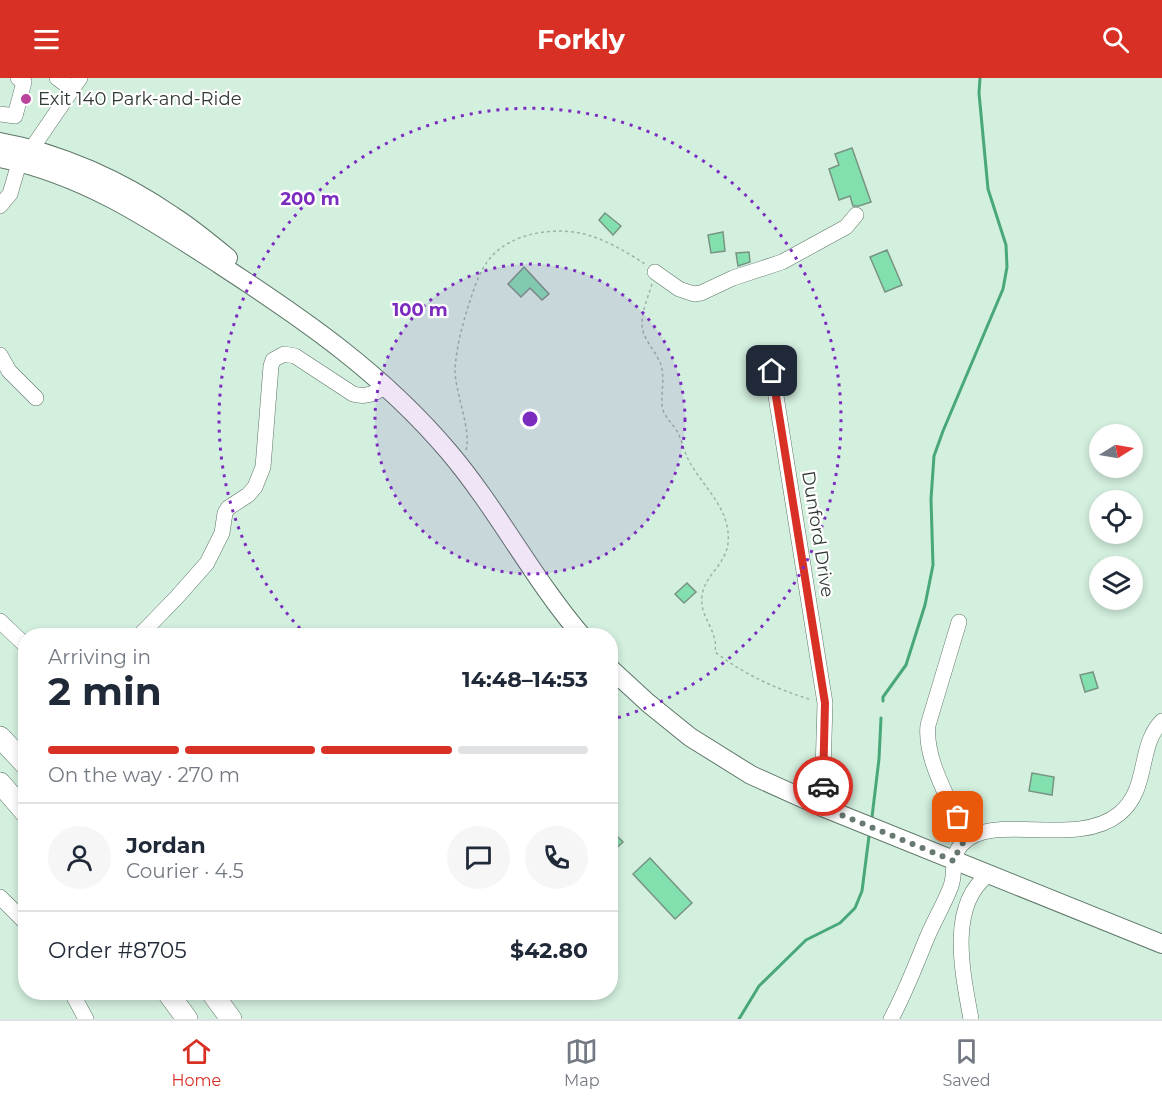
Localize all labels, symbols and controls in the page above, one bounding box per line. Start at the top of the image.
icon: menu [30,23,63,56]
text: Forkly [537,23,625,56]
icon: search [1099,23,1132,56]
place label: Exit 140 Park-and-Ride [38,88,242,110]
marker: Exit 140 Park-and-Ride [19,92,33,106]
text: 200 m [280,188,340,210]
text: 100 m [392,299,448,321]
pin [746,345,797,396]
icon: home [755,354,788,387]
centre of rings [520,409,540,429]
north arrow [1089,424,1143,478]
map controls [1089,424,1143,610]
street label: Dunford Drive [797,469,839,599]
button: locate [1089,490,1143,544]
button: layers [1089,556,1143,610]
text: Arriving in [48,645,151,669]
text: 14:48–14:53 [462,666,588,693]
text: 2 min [48,667,162,715]
courier [793,756,853,816]
text: On the way · 270 m [48,763,240,787]
icon: car [807,770,840,803]
pin [932,791,983,842]
icon: bag [941,800,974,833]
button: person [48,826,111,889]
button: chat [447,826,510,889]
button: phone [525,826,588,889]
text: Jordan [126,832,206,859]
text: Courier · 4.5 [126,859,244,883]
text: Order #8705 [48,937,187,964]
text: $42.80 [510,937,588,964]
tab: Home [171,1035,221,1090]
tab: Map [564,1035,600,1090]
tab: Saved [942,1035,991,1090]

